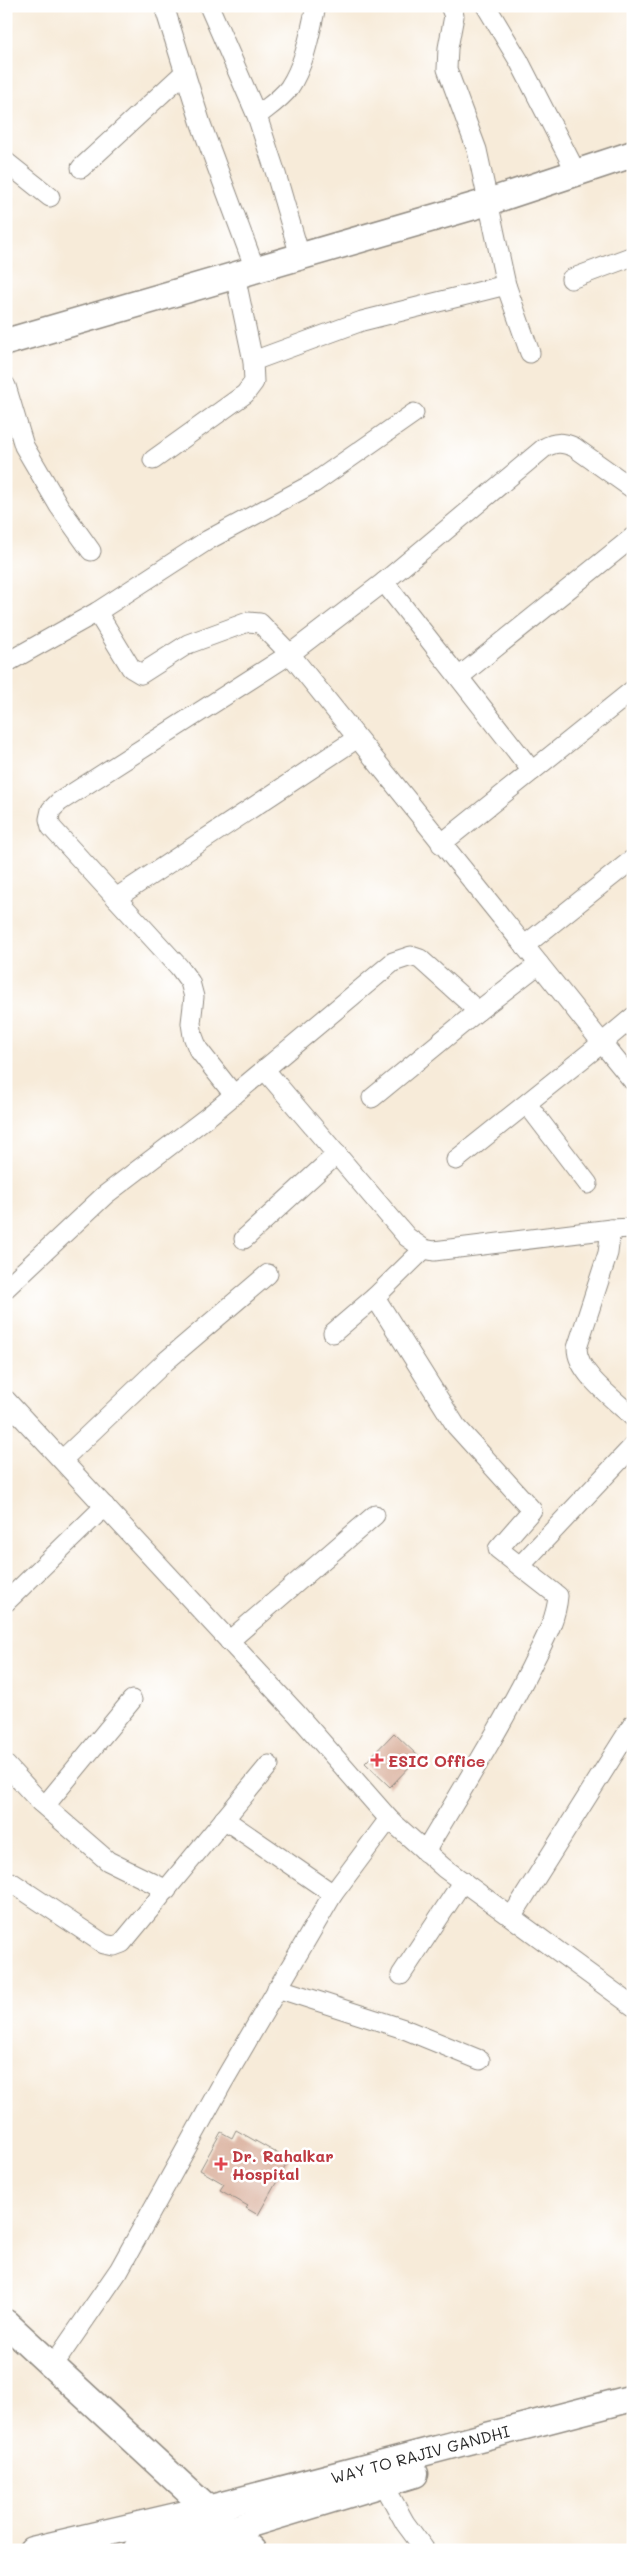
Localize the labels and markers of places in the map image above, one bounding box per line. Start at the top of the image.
place label: ESIC Office [388,1750,485,1771]
marker: ESIC Office [370,1753,384,1767]
place label: Dr. Rahalkar Hospital [232,2145,334,2184]
marker: Dr. Rahalkar Hospital [214,2157,228,2171]

